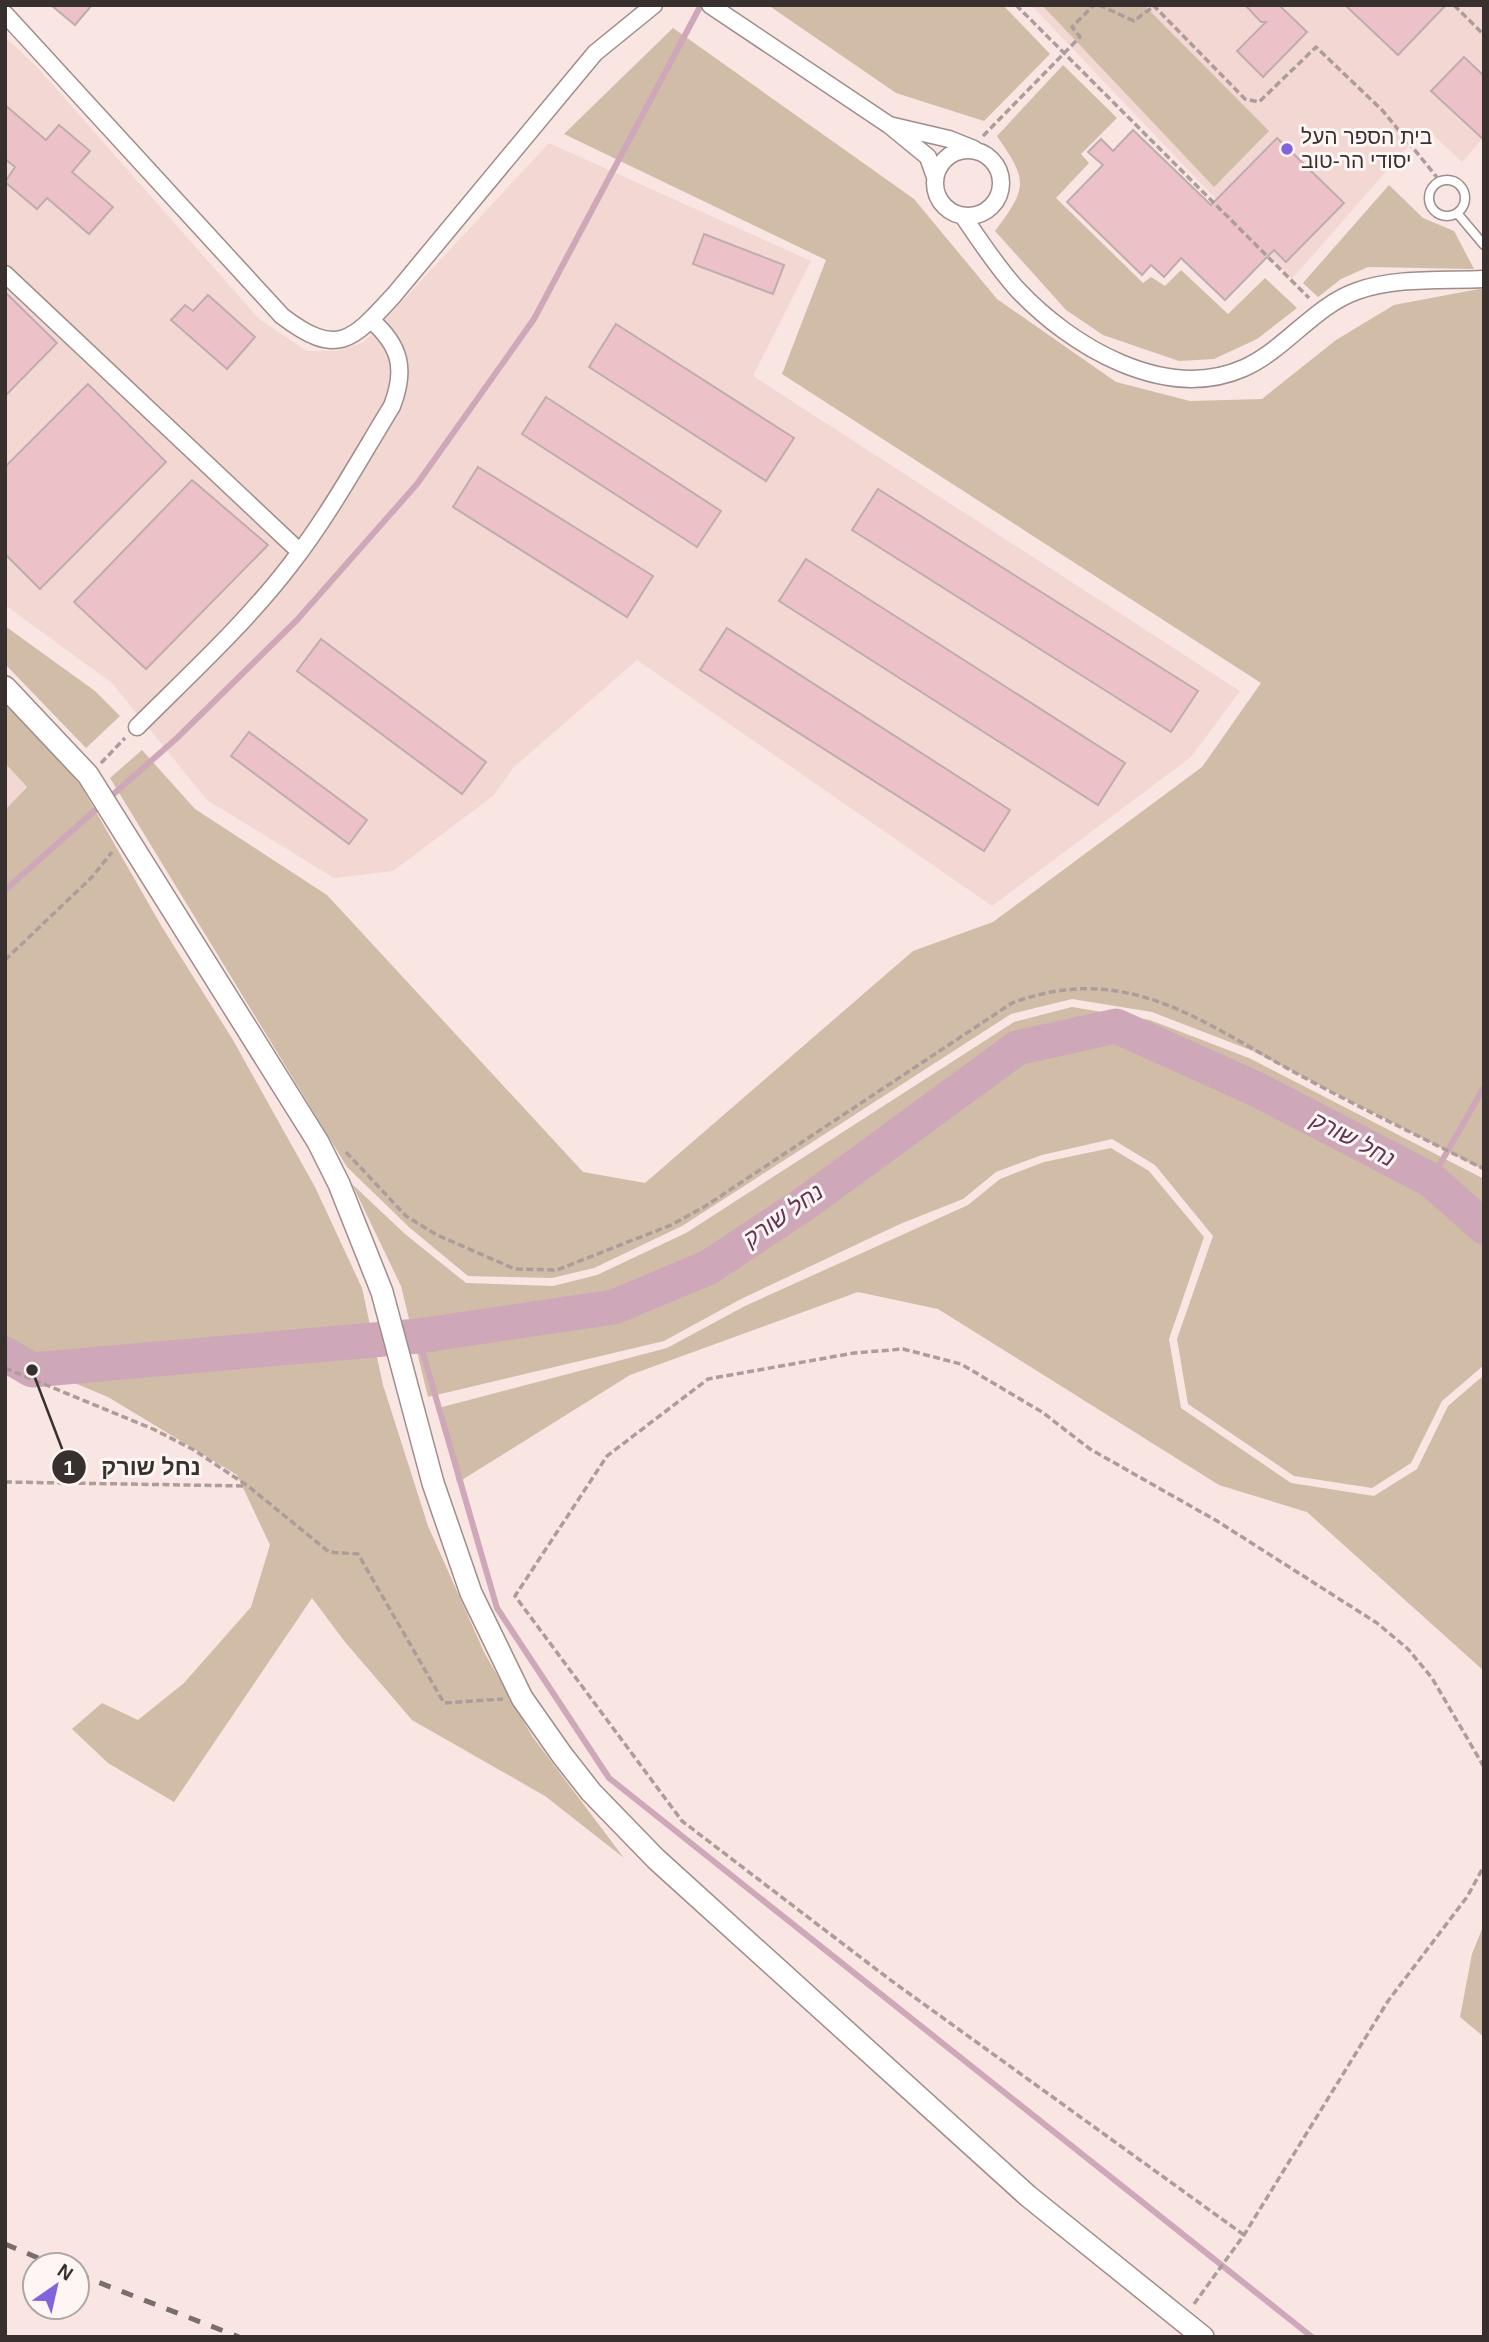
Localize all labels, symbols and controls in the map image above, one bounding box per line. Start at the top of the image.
place label: בית הספר העל יסודי הר-טוב [1301,125,1432,172]
marker: בית הספר העל יסודי הר-טוב [1279,141,1295,157]
water label: נחל שורק [1306,1106,1399,1172]
water label: נחל שורק [737,1178,828,1252]
callout: נחל שורק [52,1445,214,1489]
text: נחל שורק [101,1454,201,1480]
text: 1 [63,1456,75,1479]
north arrow [21,2251,91,2321]
text: N [54,2260,77,2285]

